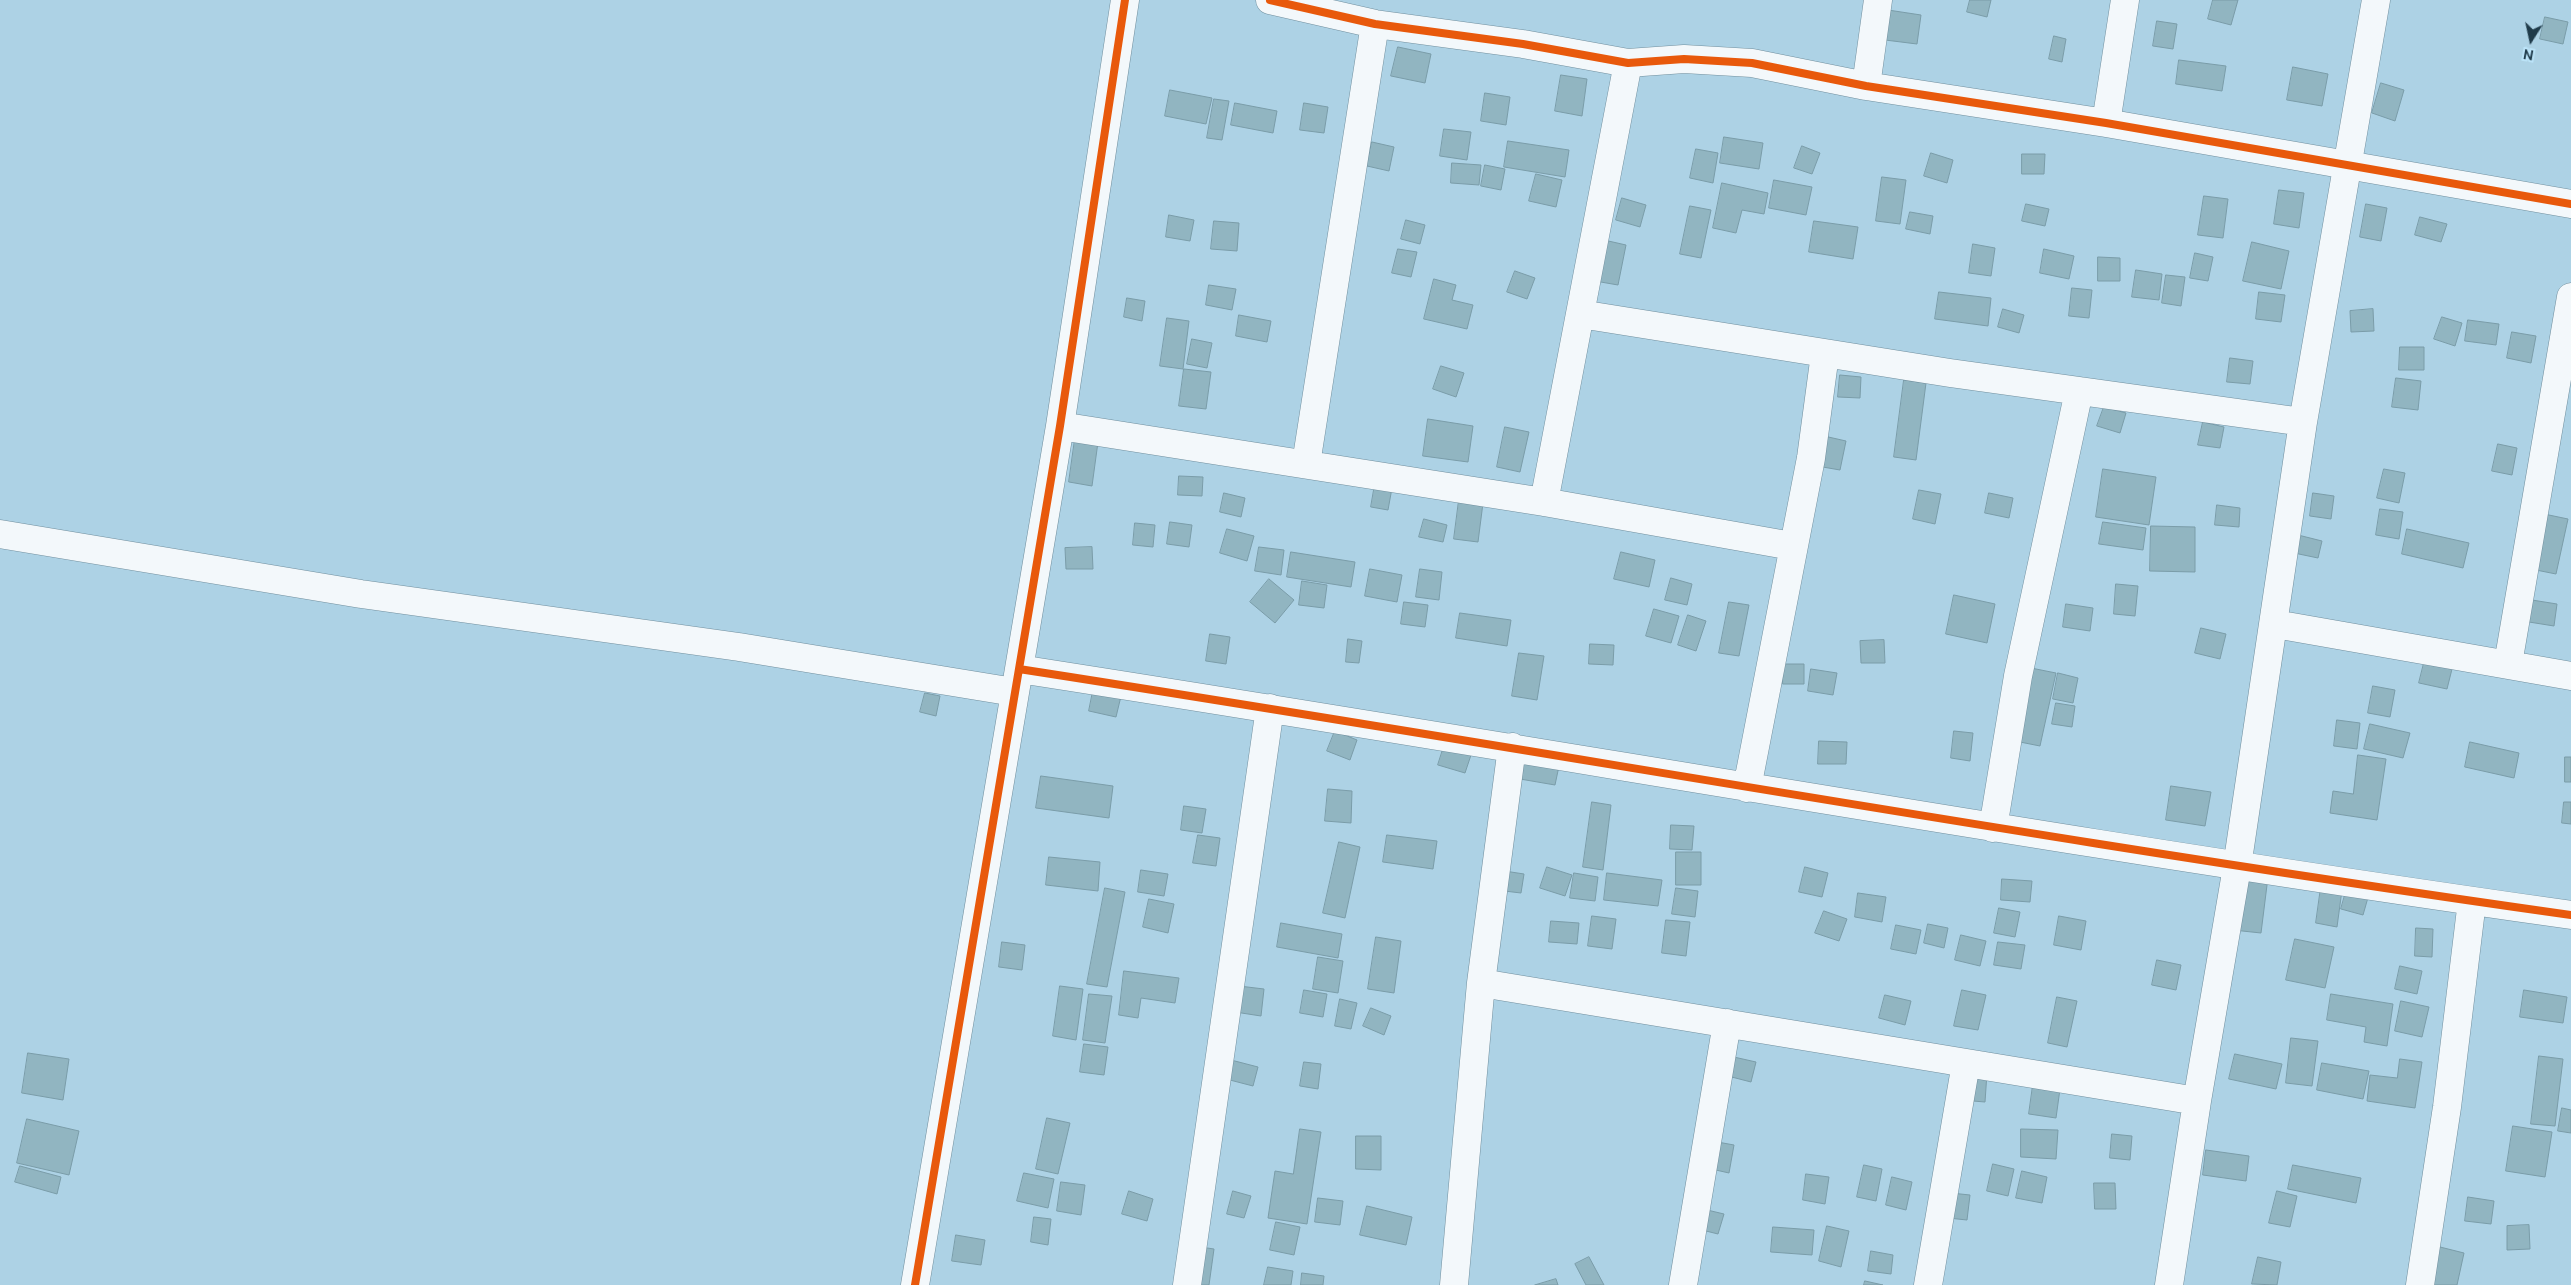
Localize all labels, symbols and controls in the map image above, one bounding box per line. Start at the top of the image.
north arrow [2506,15,2556,65]
text: N [2522,46,2535,64]

